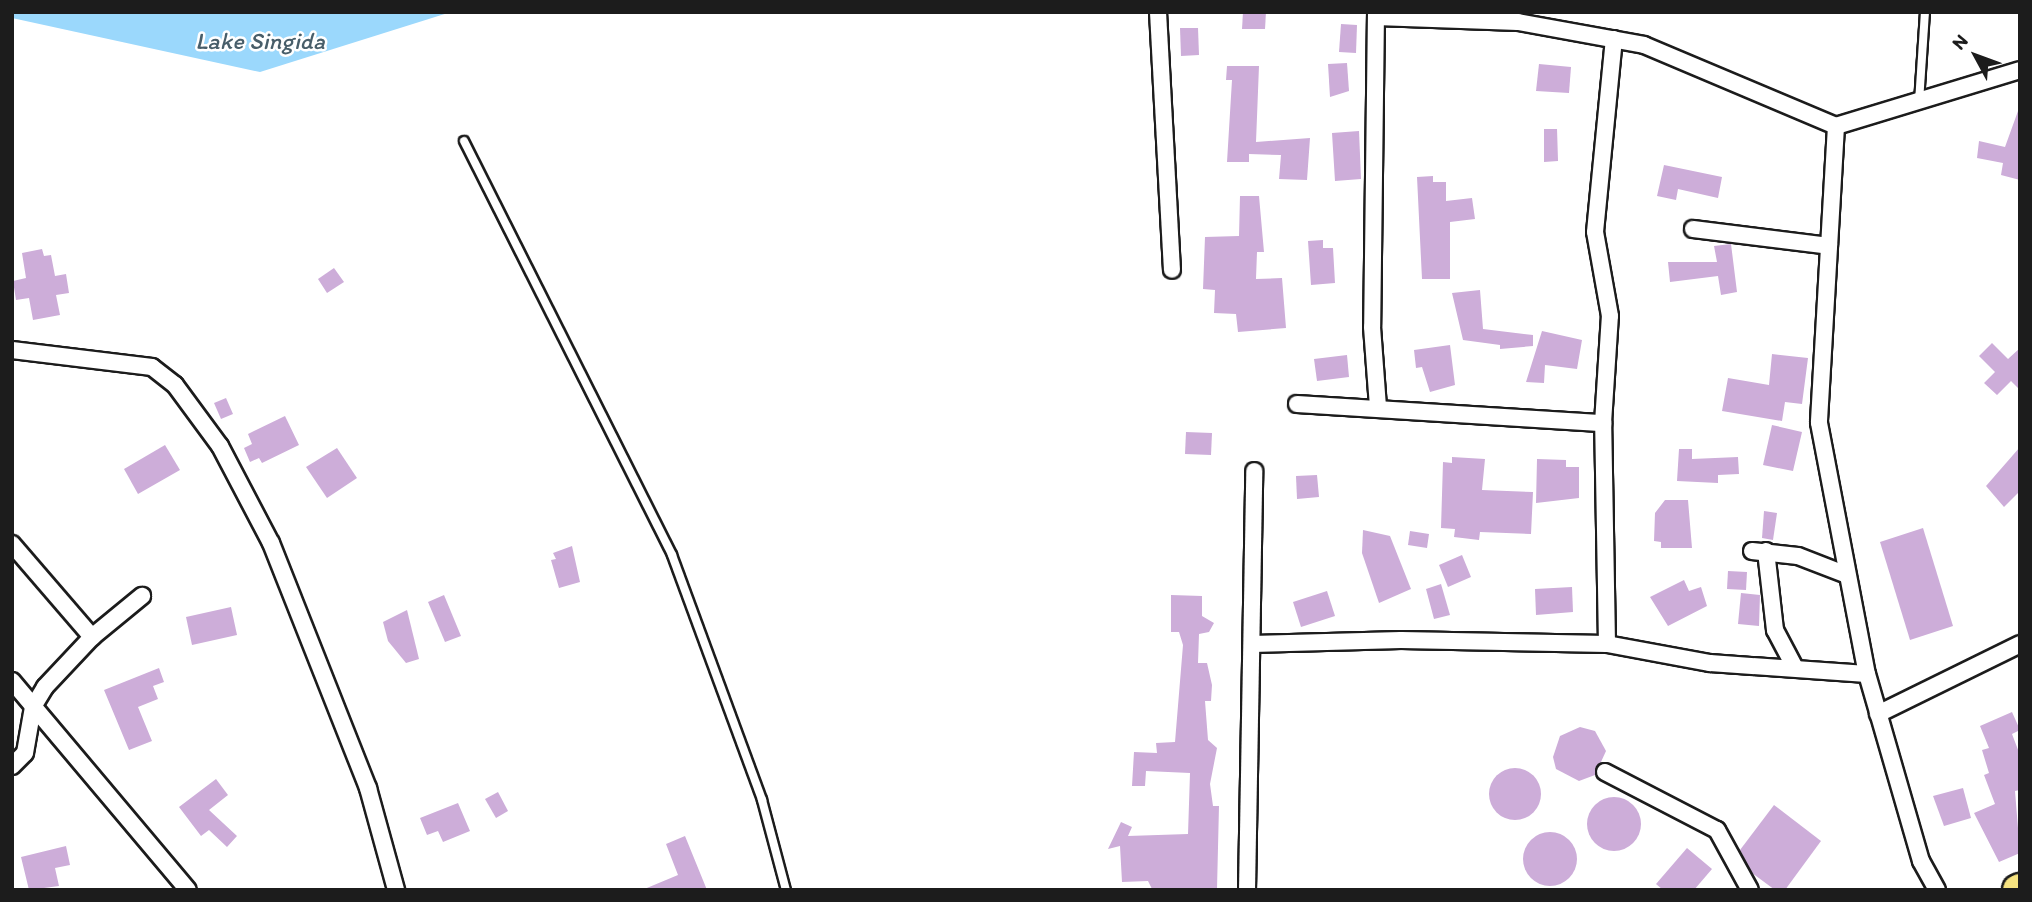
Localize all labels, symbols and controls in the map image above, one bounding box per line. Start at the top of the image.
north arrow [1941,21,2011,91]
water label: Lake Singida [195,27,325,55]
text: N [1947,30,1973,54]

